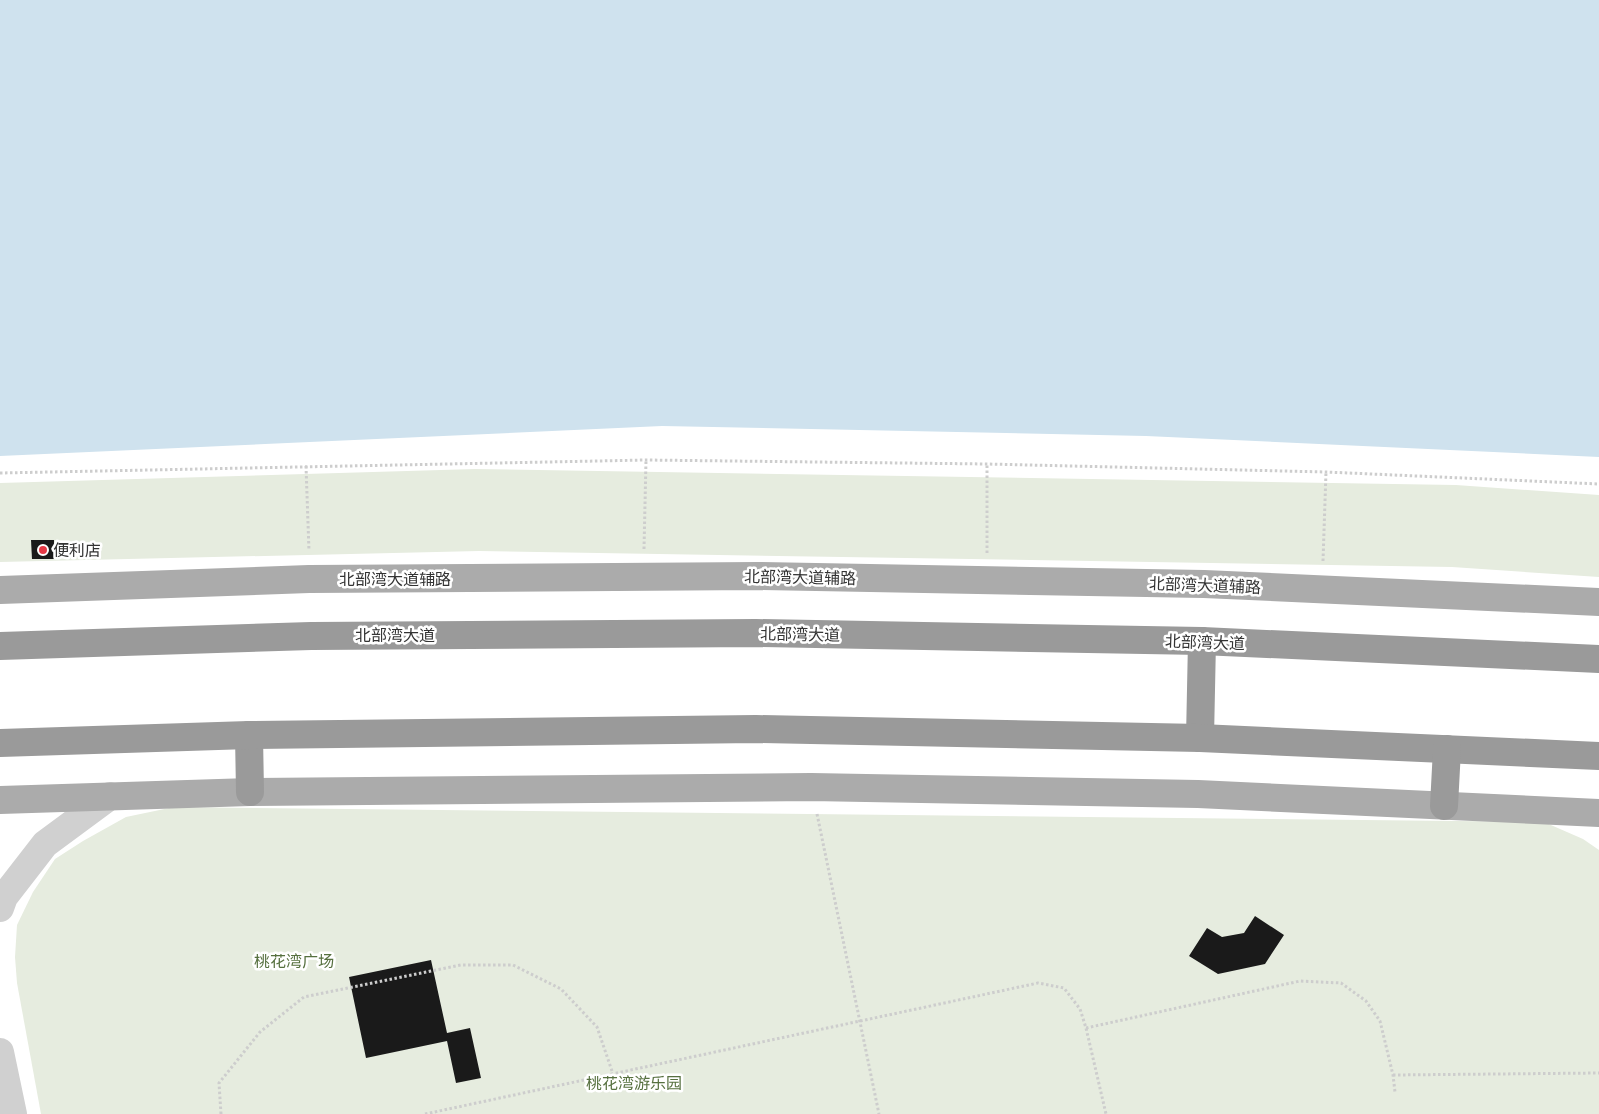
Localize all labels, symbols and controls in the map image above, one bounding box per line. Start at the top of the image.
place label: 便利店 [53,541,101,559]
marker: 便利店 [37,544,49,556]
street label: 北部湾大道辅路 [744,567,856,587]
street label: 北部湾大道辅路 [339,570,451,588]
street label: 北部湾大道辅路 [1149,574,1261,596]
street label: 北部湾大道 [760,624,840,644]
street label: 北部湾大道 [355,626,435,644]
street label: 北部湾大道 [1165,632,1245,652]
park label: 桃花湾广场 [254,952,334,970]
park label: 桃花湾游乐园 [586,1074,682,1092]

